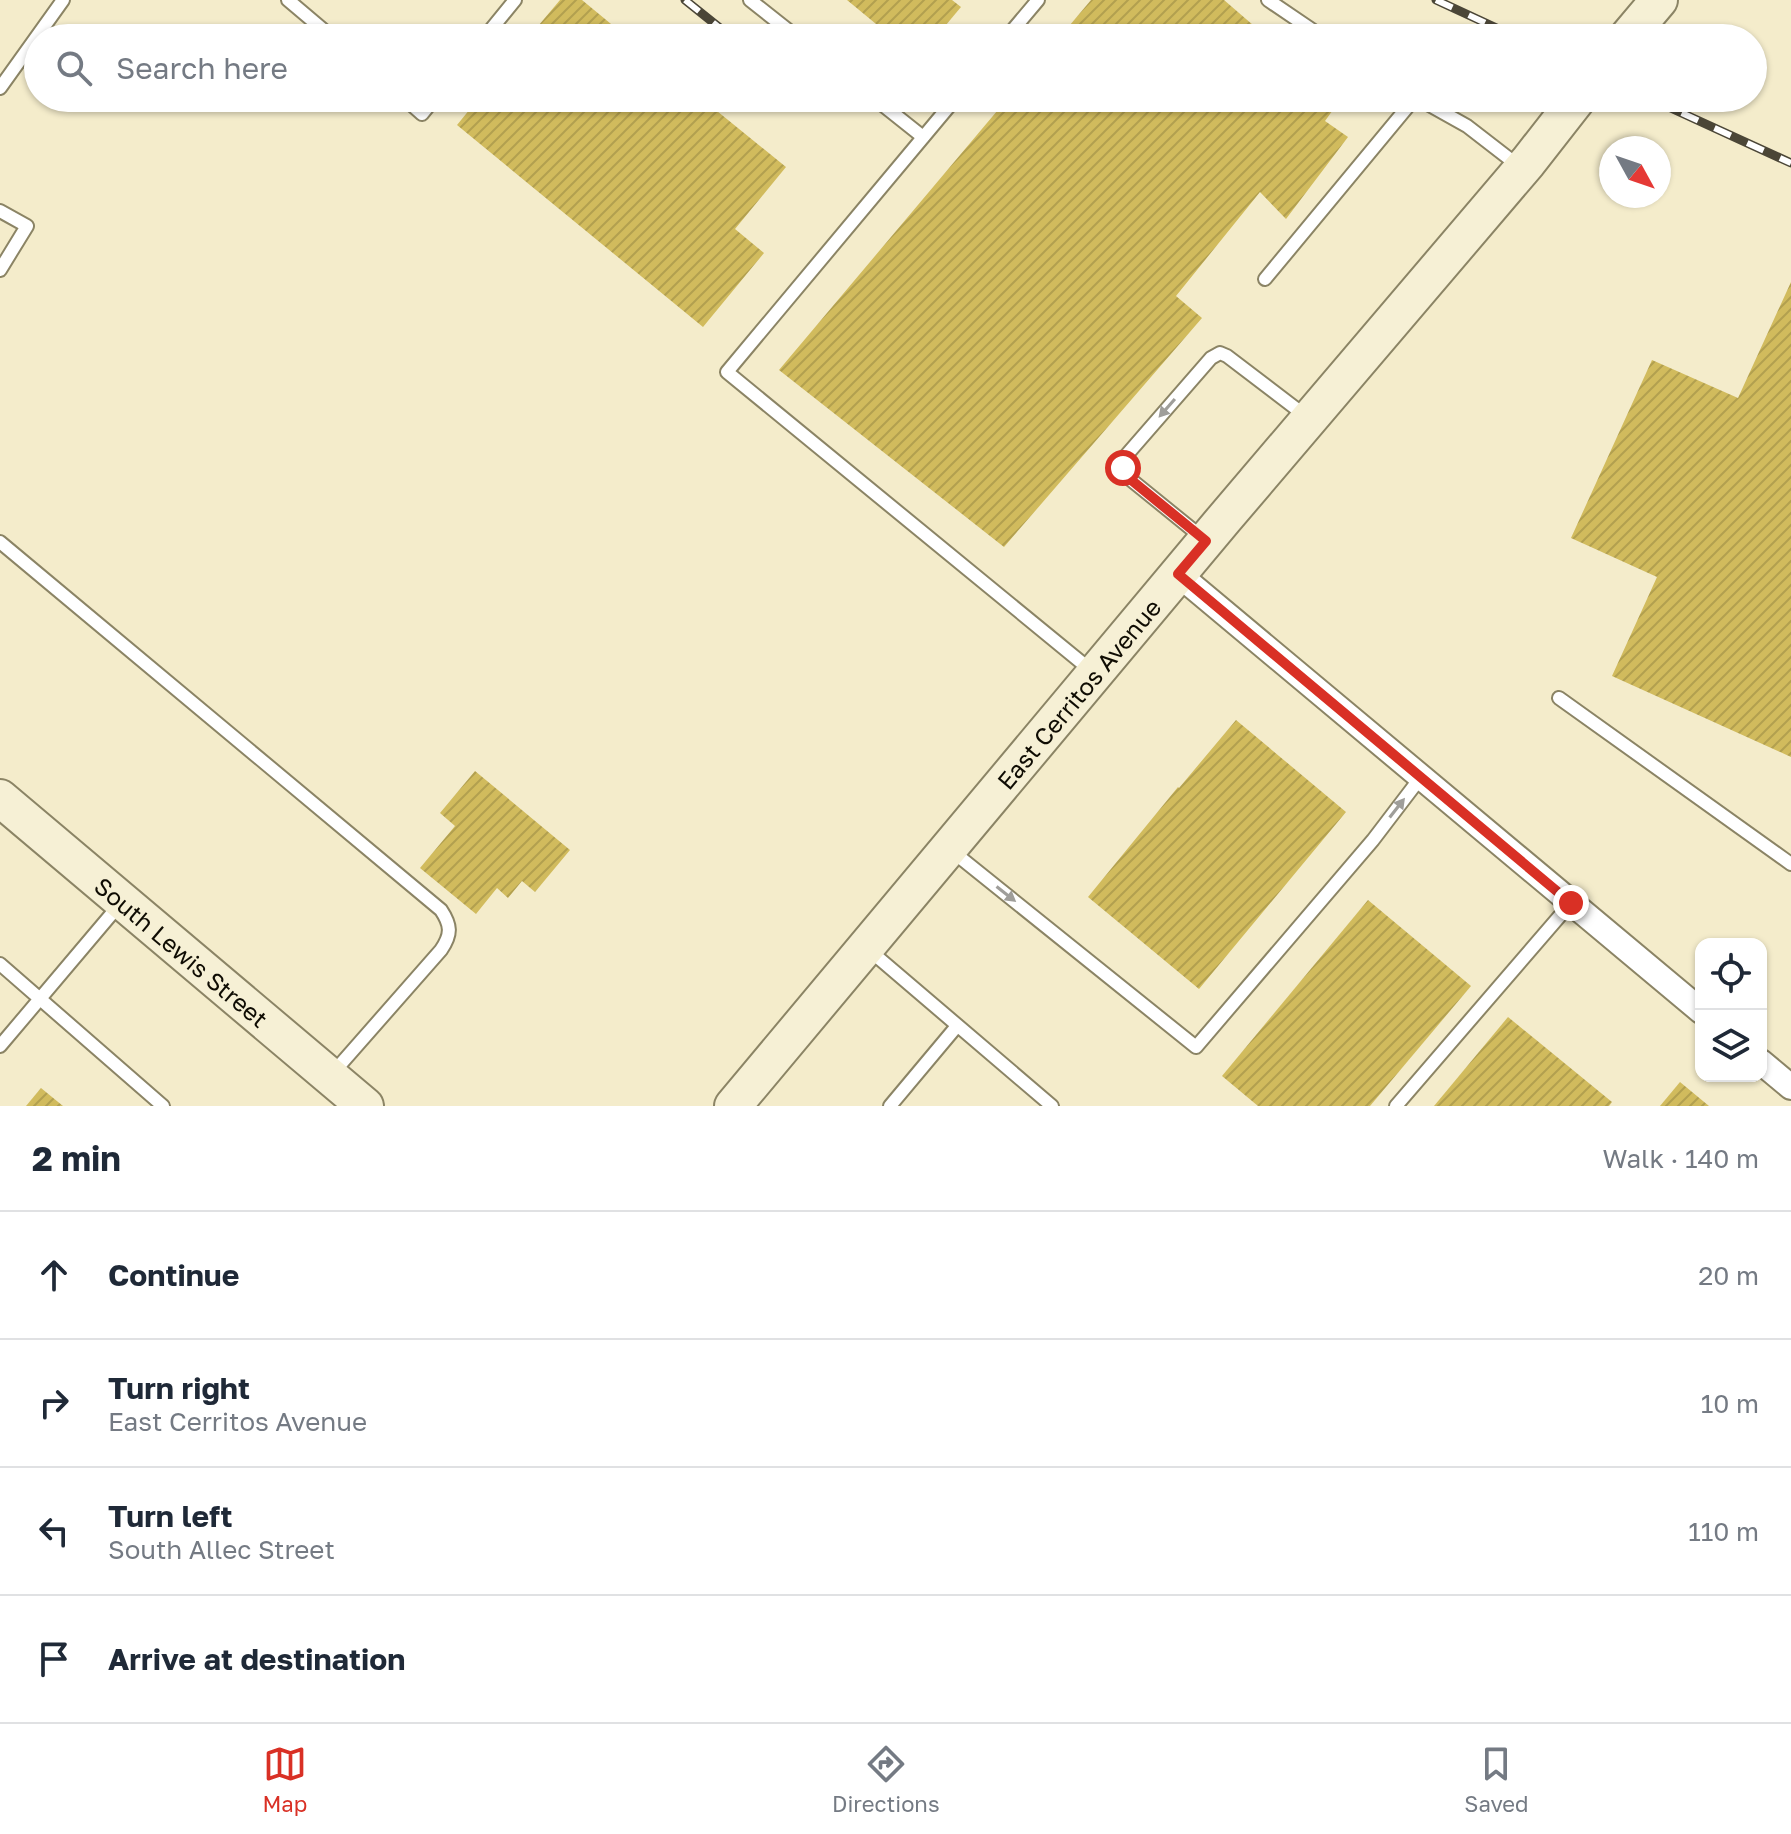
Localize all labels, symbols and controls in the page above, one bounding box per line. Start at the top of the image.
search box [24,24,1767,112]
icon: search [52,46,96,90]
text: Search here [116,50,288,86]
north arrow [1599,136,1671,208]
one-way arrow [1159,399,1177,418]
route start [1105,450,1141,486]
street label: East Cerritos Avenue [990,592,1166,794]
one-way arrow [1388,798,1404,819]
street label: South Lewis Street [89,870,274,1033]
one-way arrow [996,885,1016,902]
route end [1553,885,1589,921]
map controls [1695,938,1767,1082]
button: locate [1695,938,1767,1010]
button: layers [1695,1010,1767,1082]
text: 2 min [32,1138,121,1178]
text: Walk · 140 m [1602,1143,1759,1174]
icon: ahead [32,1253,76,1297]
text: Continue [108,1257,239,1293]
text: 20 m [1698,1260,1759,1291]
text: Turn right [108,1370,250,1406]
icon: right [32,1381,76,1425]
text: 10 m [1701,1388,1759,1419]
text: East Cerritos Avenue [108,1406,367,1437]
text: Turn left [108,1498,233,1534]
icon: left [32,1509,76,1553]
text: 110 m [1688,1516,1759,1547]
text: South Allec Street [108,1534,335,1565]
icon: arrive [32,1637,76,1681]
text: Arrive at destination [108,1641,405,1677]
tab: Map [262,1742,307,1817]
tab: Directions [832,1742,940,1817]
tab: Saved [1464,1742,1529,1817]

